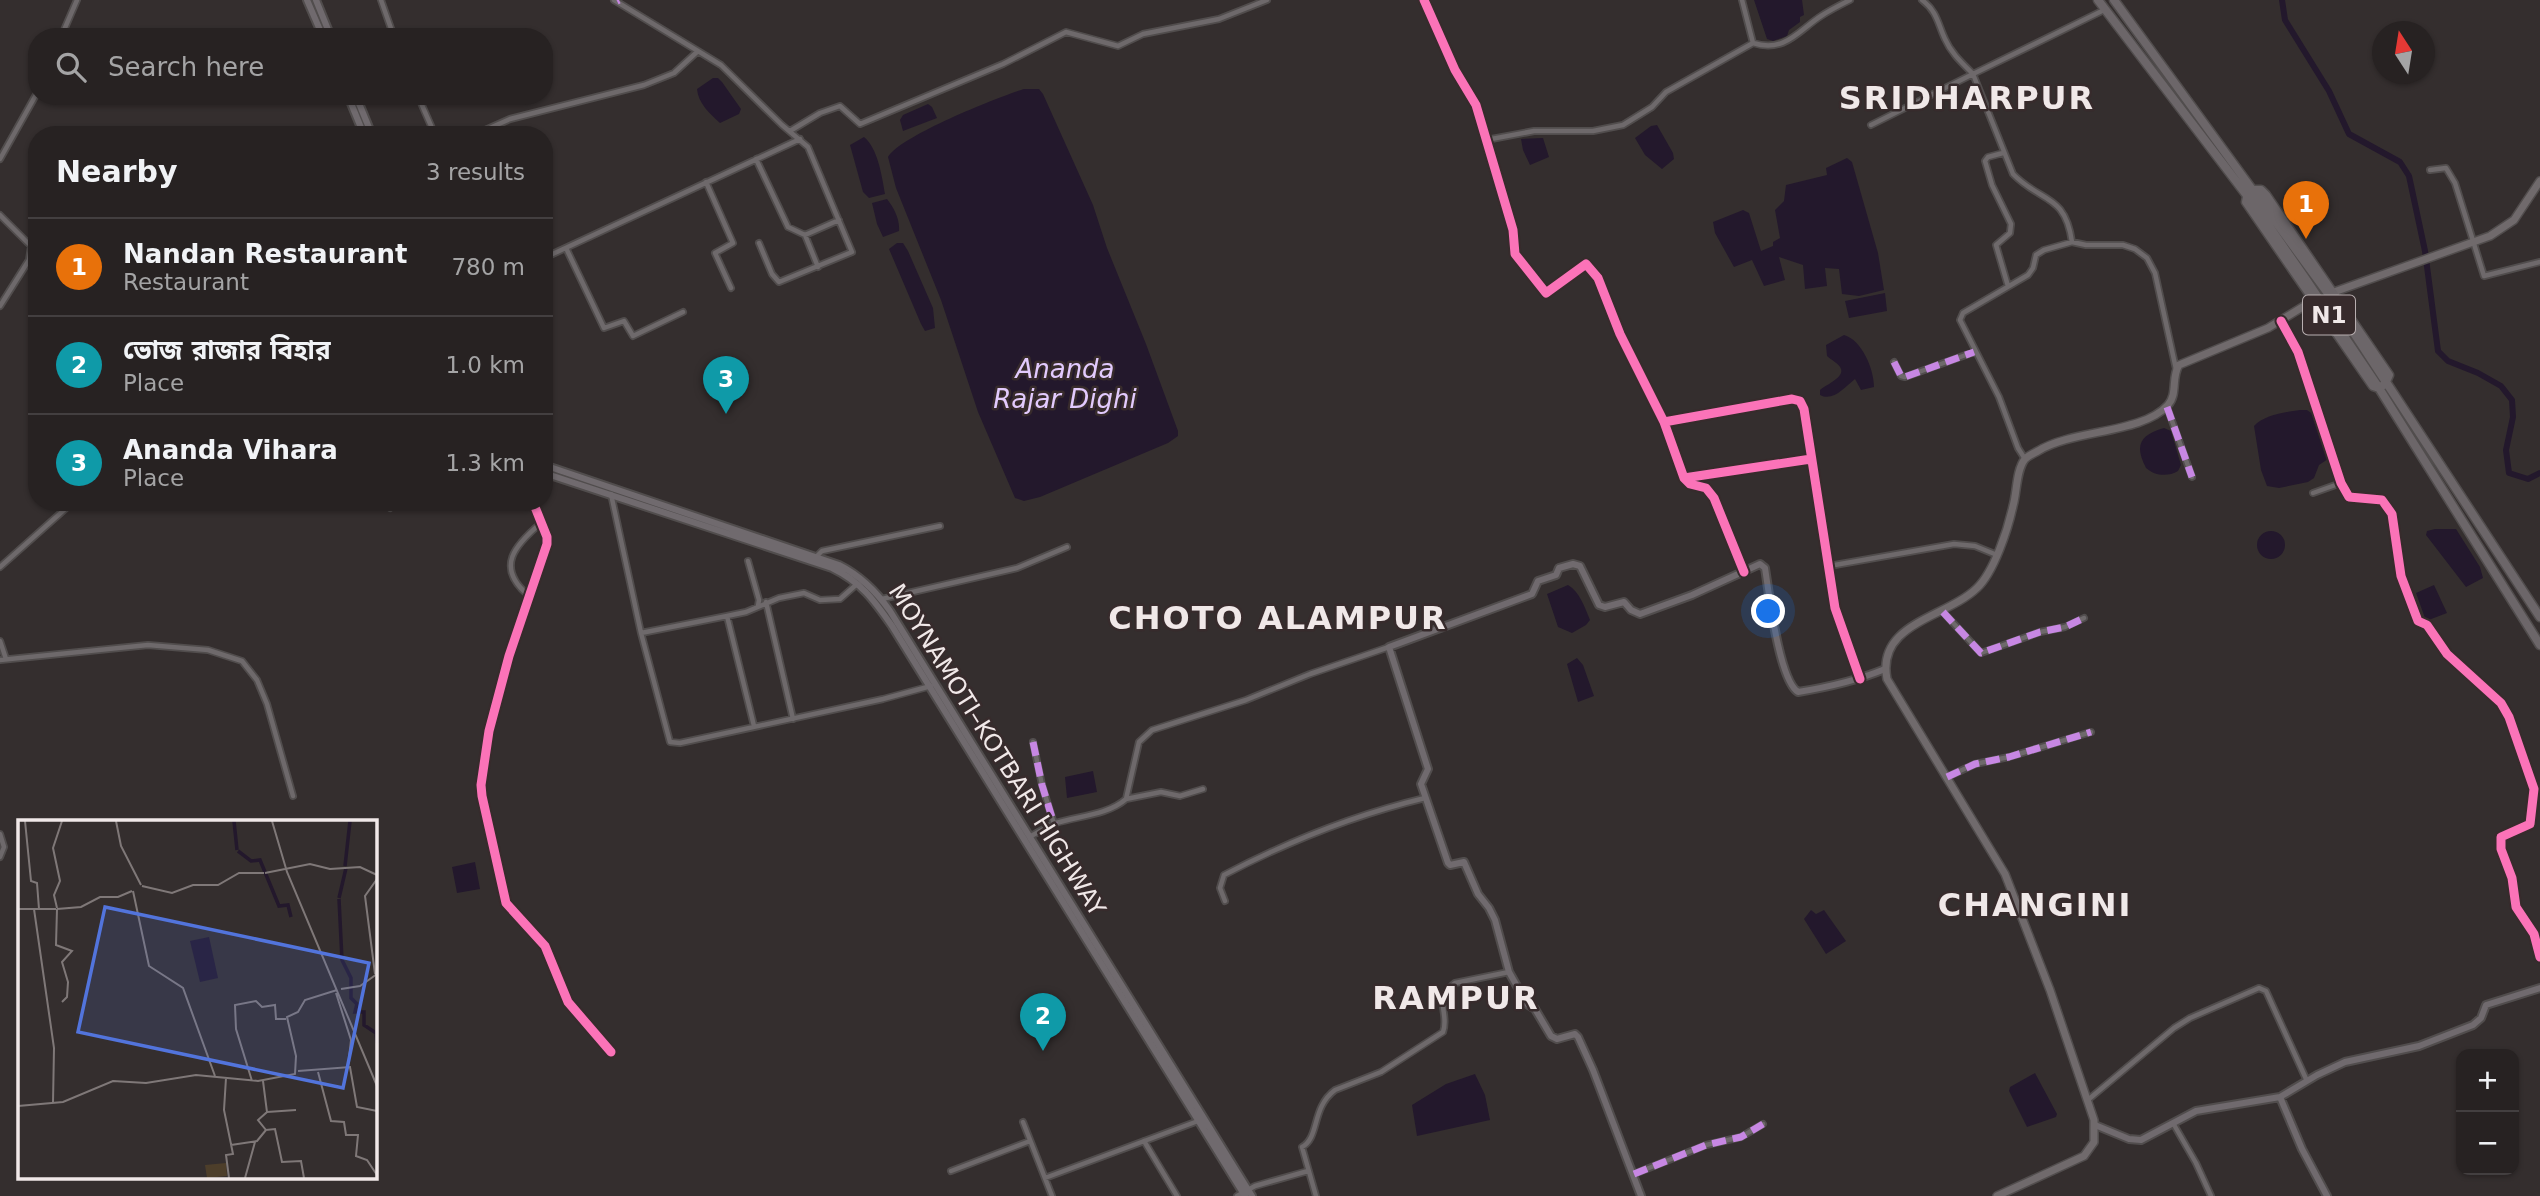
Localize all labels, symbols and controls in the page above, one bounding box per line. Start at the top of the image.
north arrow [2372,21,2435,84]
search box [28,28,553,105]
icon: search [52,48,90,86]
text: Search here [108,52,264,82]
district label: SRIDHARPUR [1839,79,2095,117]
text: Nearby [56,154,178,189]
text: 3 results [426,159,525,185]
pin: 1 [2283,181,2329,239]
text: Nandan Restaurant [123,239,407,269]
text: 1 [71,254,87,280]
text: 780 m [451,254,525,280]
text: Restaurant [123,269,249,295]
road number: N1 [2303,296,2355,334]
text: ভোজ রাজার বিহার [123,335,331,365]
text: 2 [71,352,87,378]
text: 1.0 km [445,352,525,378]
water label: Ananda Rajar Dighi [993,354,1138,414]
pin: 3 [703,356,749,414]
text: Place [123,370,184,396]
text: Ananda Vihara [123,435,338,465]
text: 3 [71,450,87,476]
text: 1.3 km [445,450,525,476]
text: Place [123,465,184,491]
street label: MOYNAMOTI–KOTBARI HIGHWAY [883,579,1111,922]
your location [1751,594,1785,628]
district label: CHOTO ALAMPUR [1108,599,1448,637]
inset map [18,820,376,1178]
district label: CHANGINI [1938,886,2132,924]
district label: RAMPUR [1372,979,1540,1017]
pin: 2 [1020,993,1066,1051]
map controls [2456,1049,2519,1175]
button: + [2456,1049,2519,1112]
button: − [2456,1112,2519,1175]

